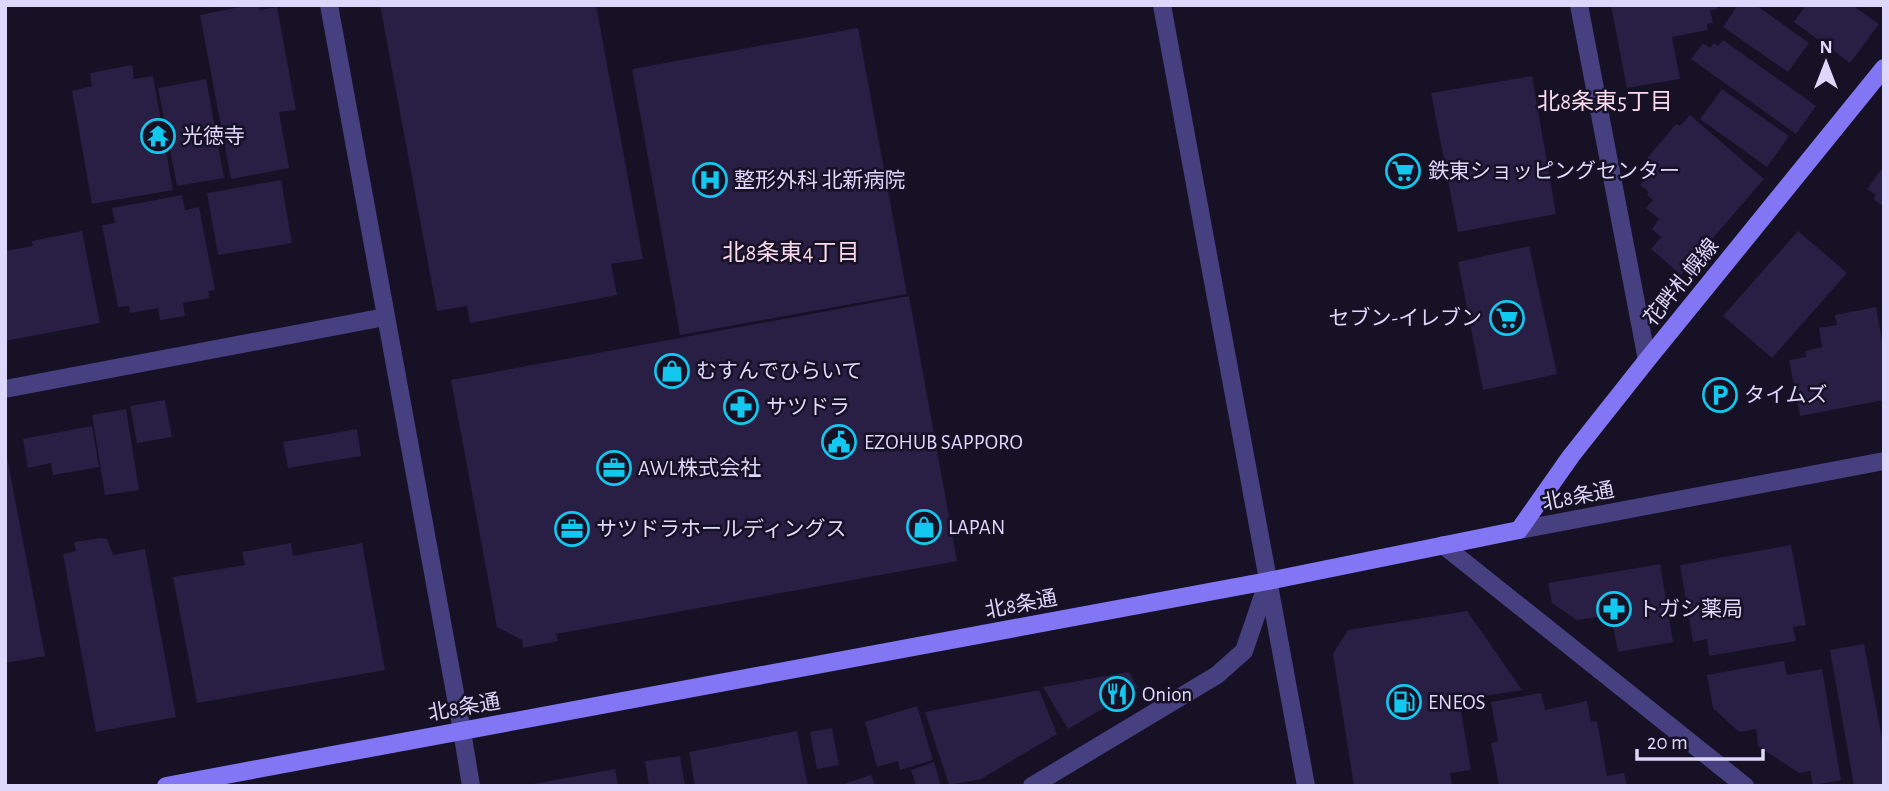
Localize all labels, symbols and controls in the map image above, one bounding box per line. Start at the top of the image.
north arrow [1791,28,1861,98]
text: N [1819,38,1833,57]
district label: 北8条東5丁目 [1537,89,1673,114]
temple icon: 光徳寺 [139,117,177,155]
place label: 光徳寺 [182,125,245,147]
supermarket icon: 鉄東ショッピングセンター [1384,152,1422,190]
place label: 鉄東ショッピングセンター [1428,160,1680,182]
hospital icon: 整形外科 北新病院 [691,161,729,199]
place label: 整形外科 北新病院 [734,169,905,191]
street label: 花畔札幌線 [1639,234,1723,330]
district label: 北8条東4丁目 [723,240,859,265]
supermarket icon: セブン-イレブン [1488,299,1526,337]
place label: セブン-イレブン [1329,306,1482,329]
shop icon: むすんでひらいて [653,352,691,390]
place label: むすんでひらいて [696,361,862,382]
parking icon: タイムズ [1701,376,1739,414]
place label: タイムズ [1744,383,1828,406]
pharmacy icon: サツドラ [722,388,760,426]
place label: サツドラ [766,397,850,418]
public building icon: EZOHUB SAPPORO [820,423,858,461]
place label: EZOHUB SAPPORO [864,432,1023,453]
office icon: AWL株式会社 [595,449,633,487]
place label: AWL株式会社 [638,457,761,479]
street label: 北8条通 [1540,478,1616,514]
shop icon: LAPAN [905,508,943,546]
office icon: サツドラホールディングス [553,510,591,548]
place label: LAPAN [948,517,1005,538]
place label: サツドラホールディングス [596,518,847,540]
street label: 北8条通 [983,586,1059,622]
pharmacy icon: トガシ薬局 [1595,590,1633,628]
place label: トガシ薬局 [1638,598,1743,620]
restaurant icon: Onion [1098,675,1136,713]
fuel station icon: ENEOS [1385,683,1423,721]
place label: Onion [1142,684,1192,705]
street label: 北8条通 [426,690,502,724]
place label: ENEOS [1428,692,1486,713]
scale bar [1637,718,1763,762]
text: 20 m [1647,732,1688,753]

